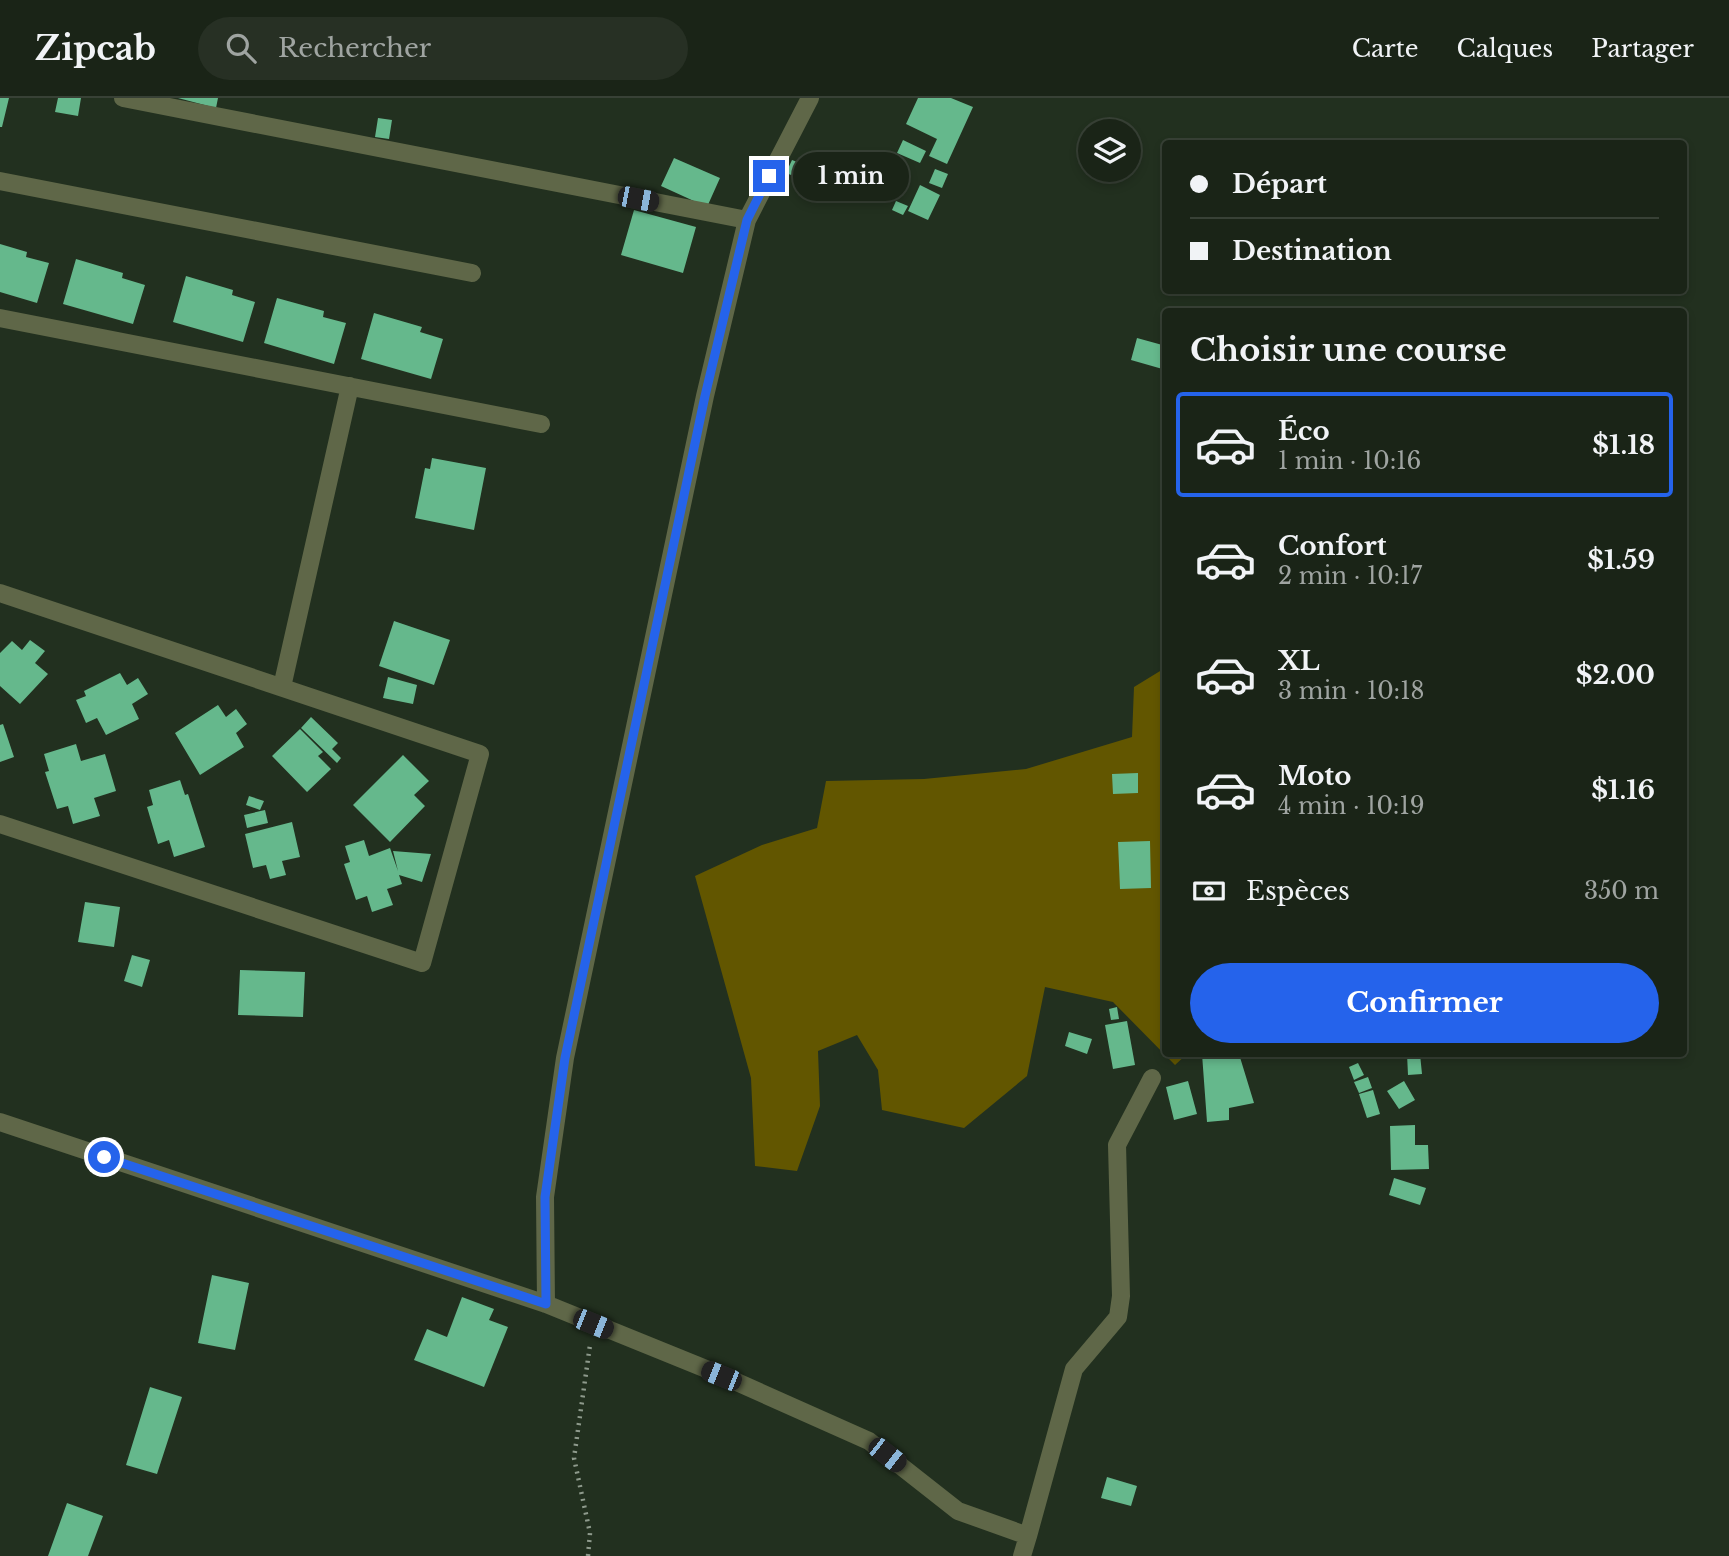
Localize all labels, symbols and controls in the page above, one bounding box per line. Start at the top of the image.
search box [198,17,688,80]
text: Zipcab [35,28,156,69]
icon: search [222,29,260,67]
text: Rechercher [278,32,431,64]
text: Carte [1352,34,1418,63]
text: Calques [1456,34,1553,63]
text: Partager [1591,34,1694,63]
map controls [1078,119,1141,182]
button: layers [1078,119,1141,182]
callout: 1 min [794,152,909,200]
route end [753,160,785,192]
text: 1 min [818,162,884,190]
text: Départ [1232,168,1327,200]
car [616,185,661,213]
text: Destination [1232,235,1392,267]
text: Choisir une course [1190,330,1507,370]
icon: car [1194,413,1257,476]
text: Éco [1278,415,1330,447]
text: $1.18 [1592,429,1655,461]
text: 1 min · 10:16 [1278,447,1421,475]
icon: car [1194,528,1257,591]
text: Confort [1278,530,1387,562]
text: $1.59 [1587,544,1655,576]
text: 2 min · 10:17 [1278,562,1422,590]
icon: car [1194,643,1257,706]
text: XL [1278,645,1320,677]
text: $2.00 [1576,659,1655,691]
text: 3 min · 10:18 [1278,677,1424,705]
icon: car [1194,758,1257,821]
text: Moto [1278,760,1351,792]
text: $1.16 [1591,774,1655,806]
text: 4 min · 10:19 [1278,792,1424,820]
icon: cash [1190,872,1228,910]
text: Espèces [1246,875,1350,907]
text: 350 m [1584,877,1659,905]
button: Confirmer [1190,963,1659,1043]
route start [88,1141,120,1173]
car [570,1306,617,1342]
car [698,1358,745,1394]
car [864,1434,911,1476]

